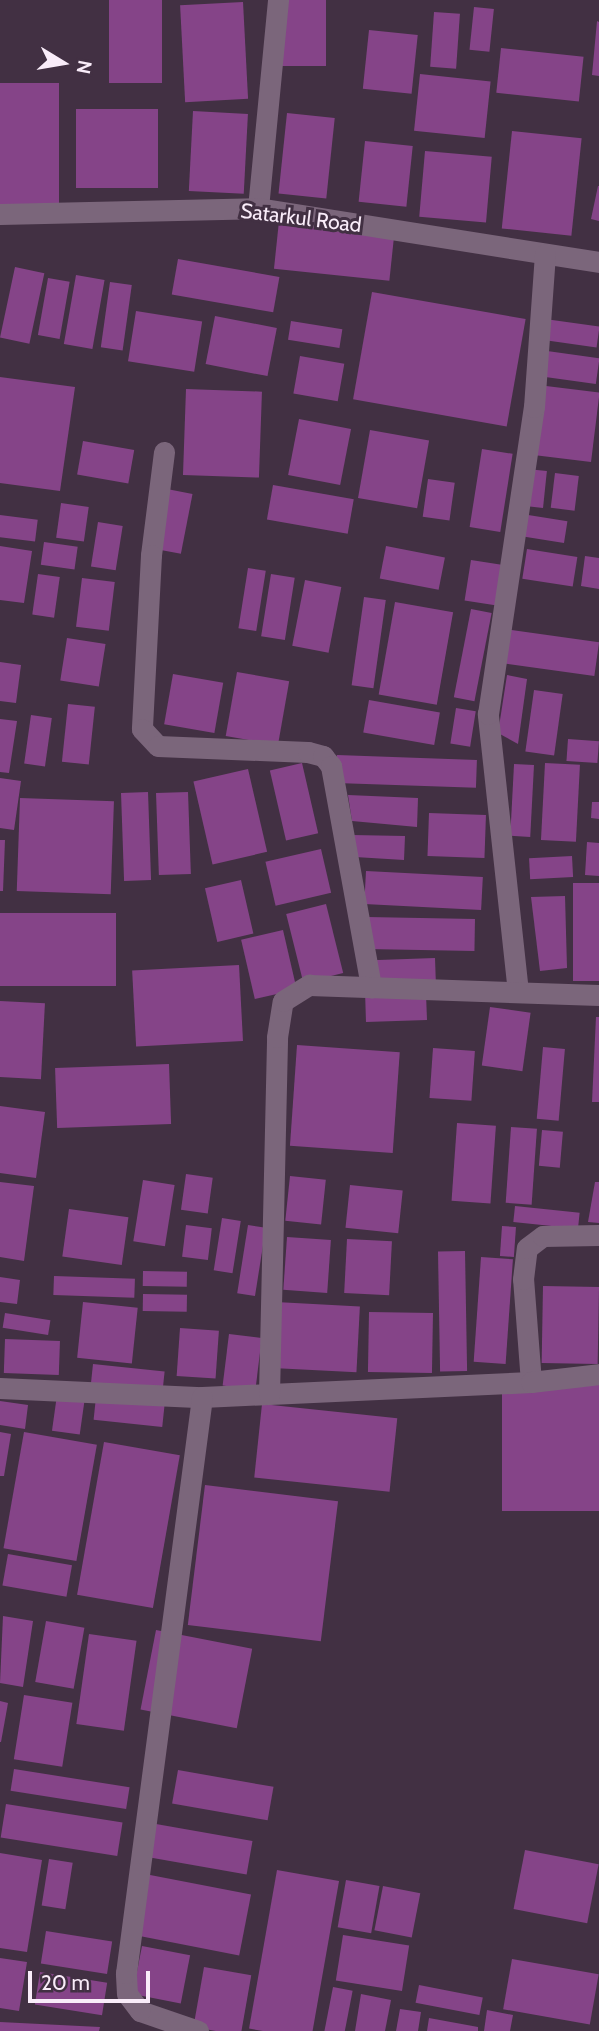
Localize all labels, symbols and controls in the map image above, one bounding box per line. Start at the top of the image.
north arrow [28,28,98,98]
text: N [72,58,97,76]
street label: Satarkul Road [239,198,363,238]
scale bar [32,1958,154,2002]
text: 20 m [41,1970,90,1995]

